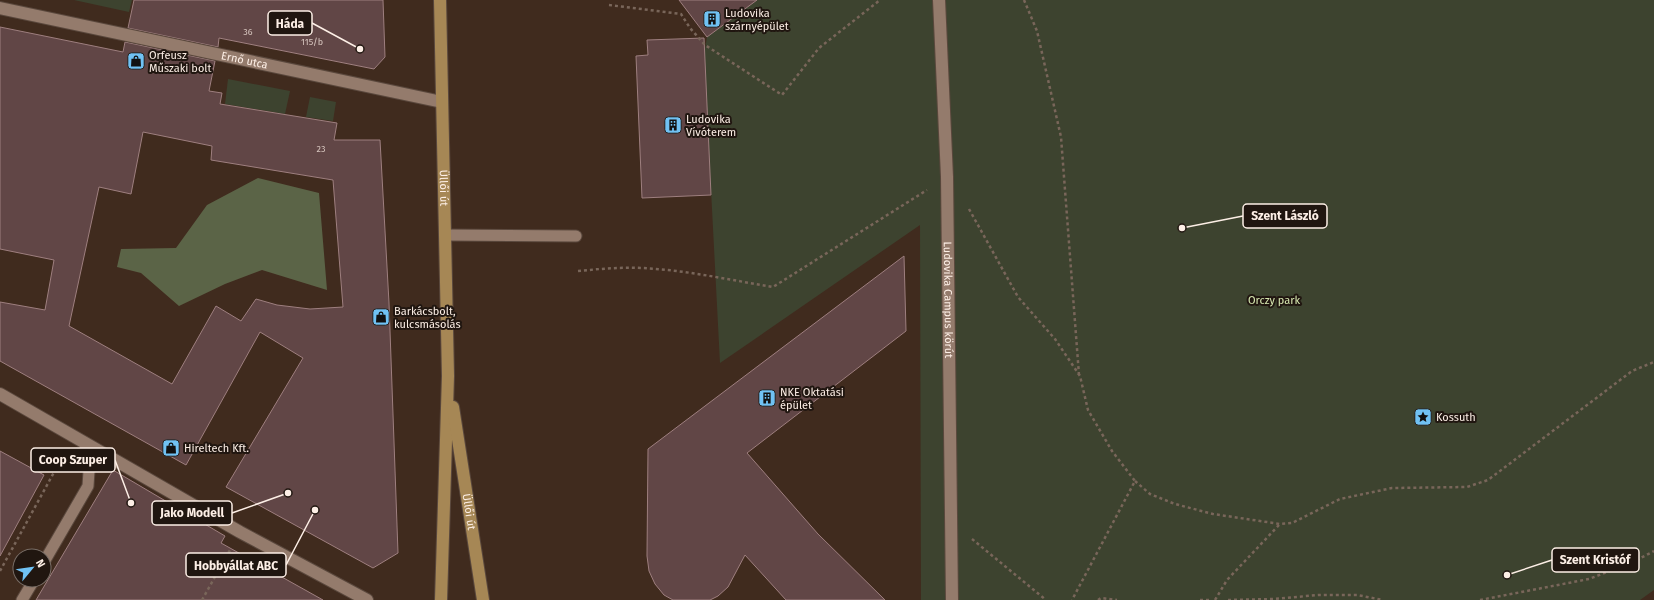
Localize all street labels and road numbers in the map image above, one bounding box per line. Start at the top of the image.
street label: Ernő utca [220,49,269,71]
street label: Üllői út [437,170,451,206]
street label: Ludovika Campus körút [941,241,956,358]
street label: Üllői út [460,493,479,531]

